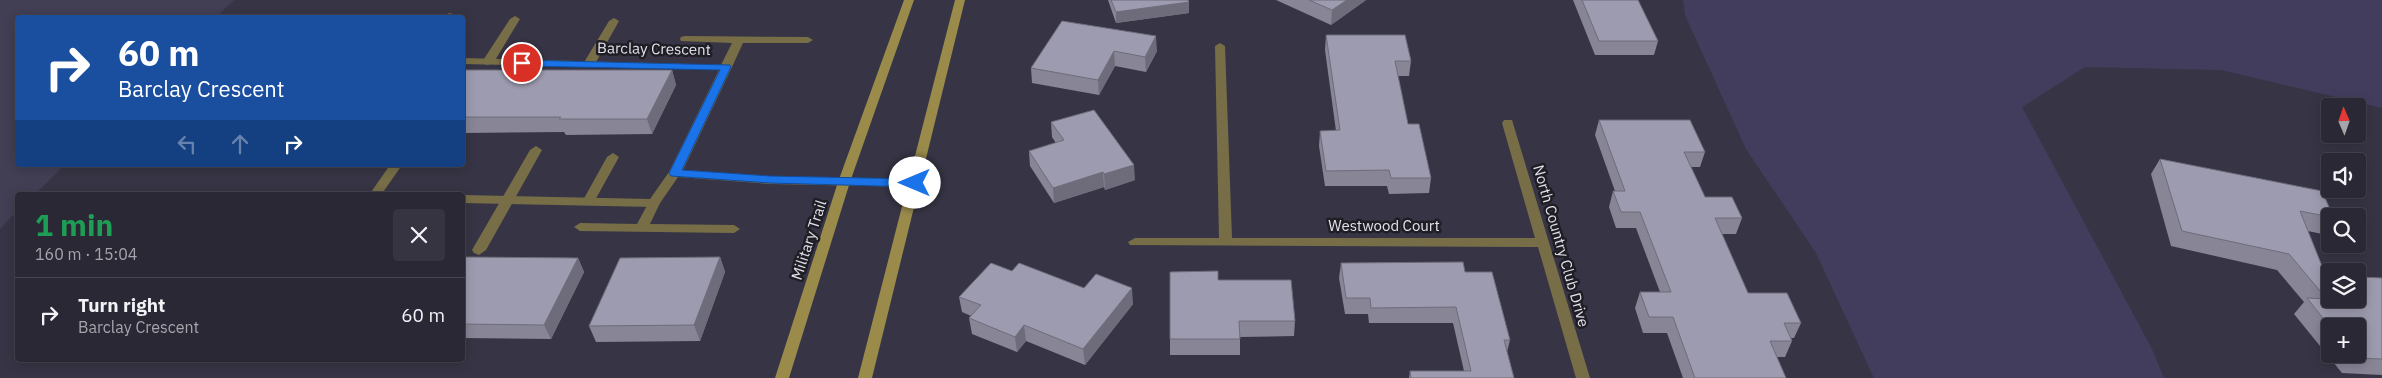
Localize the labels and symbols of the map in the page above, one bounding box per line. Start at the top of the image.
street label: Barclay Crescent [597,38,711,59]
pin [501,42,543,84]
north arrow [2321,98,2366,142]
position arrow [888,156,940,208]
street label: North Country Club Drive [1529,163,1594,329]
street label: Military Trail [787,197,830,282]
street label: Westwood Court [1328,216,1440,235]

